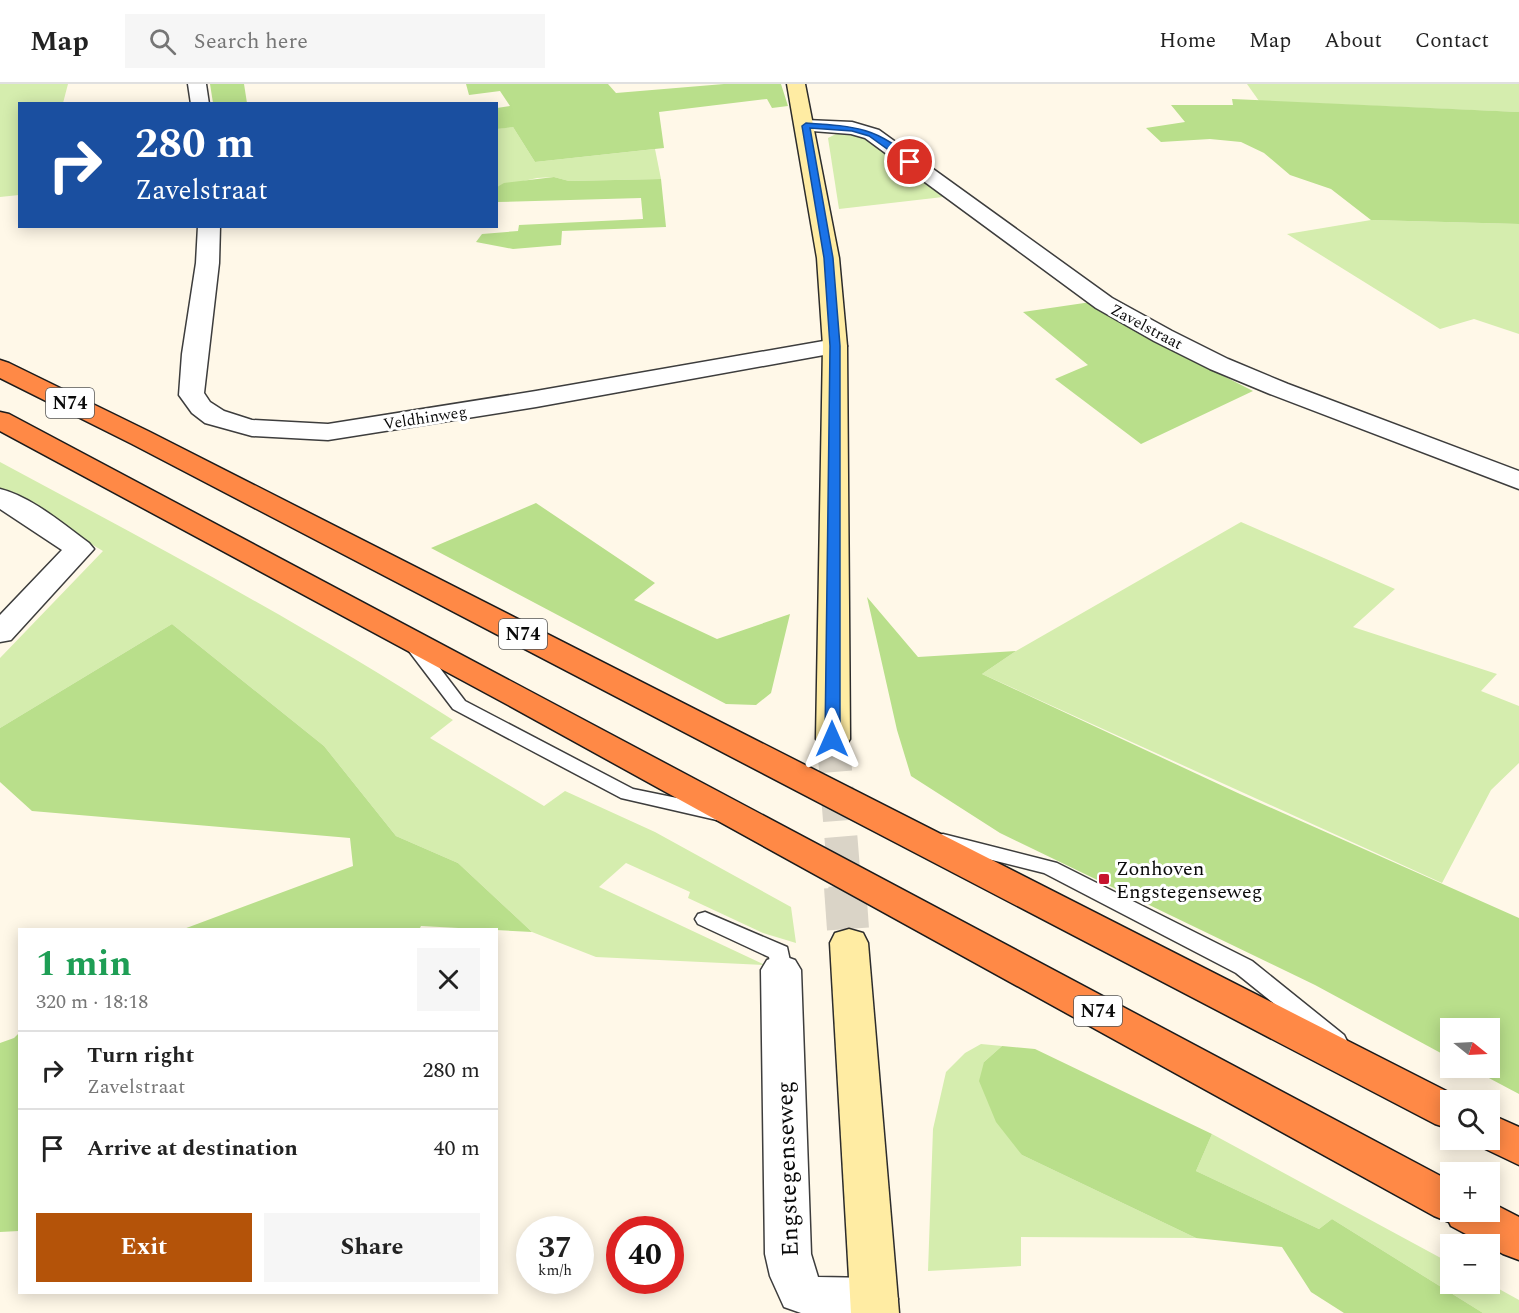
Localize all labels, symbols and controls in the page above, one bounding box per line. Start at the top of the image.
search box [125,14,545,68]
text: Map [30,20,89,63]
icon: search [146,25,179,58]
text: Search here [194,25,308,58]
text: Home [1159,25,1216,57]
text: Map [1249,25,1291,57]
text: About [1324,25,1382,57]
text: Contact [1415,25,1489,57]
text: 280 m [135,113,254,176]
icon: right [36,126,114,204]
pin [884,136,935,187]
icon: arrive [893,145,926,178]
text: Zavelstraat [135,170,268,212]
street label: Zavelstraat [1106,298,1187,356]
road number: N74 [46,388,94,418]
street label: Veldhinweg [382,400,469,436]
road number: N74 [499,619,547,649]
position arrow [800,707,864,771]
place label: Zonhoven Engstegenseweg [1116,854,1263,907]
marker: Zonhoven Engstegenseweg [1097,872,1111,886]
text: 1 min [36,937,132,992]
button: close [417,948,480,1011]
text: 320 m · 18:18 [36,987,148,1017]
road number: N74 [1074,996,1122,1026]
north arrow [1440,1018,1500,1078]
map controls [1440,1018,1500,1294]
text: Turn right [87,1039,194,1072]
icon: right [36,1054,69,1087]
text: 280 m [423,1054,480,1087]
text: Zavelstraat [87,1072,185,1102]
street label: Engstegenseweg [767,1080,809,1257]
button: search [1440,1090,1500,1150]
icon: arrive [36,1132,69,1165]
text: Arrive at destination [87,1132,298,1165]
text: 40 m [434,1132,480,1165]
button: + [1440,1162,1500,1222]
button: Exit [36,1213,252,1282]
button: Share [264,1213,480,1282]
speed limit sign: 40 [606,1216,684,1294]
text: 37 [538,1225,572,1271]
button: − [1440,1234,1500,1294]
text: km/h [538,1259,572,1282]

